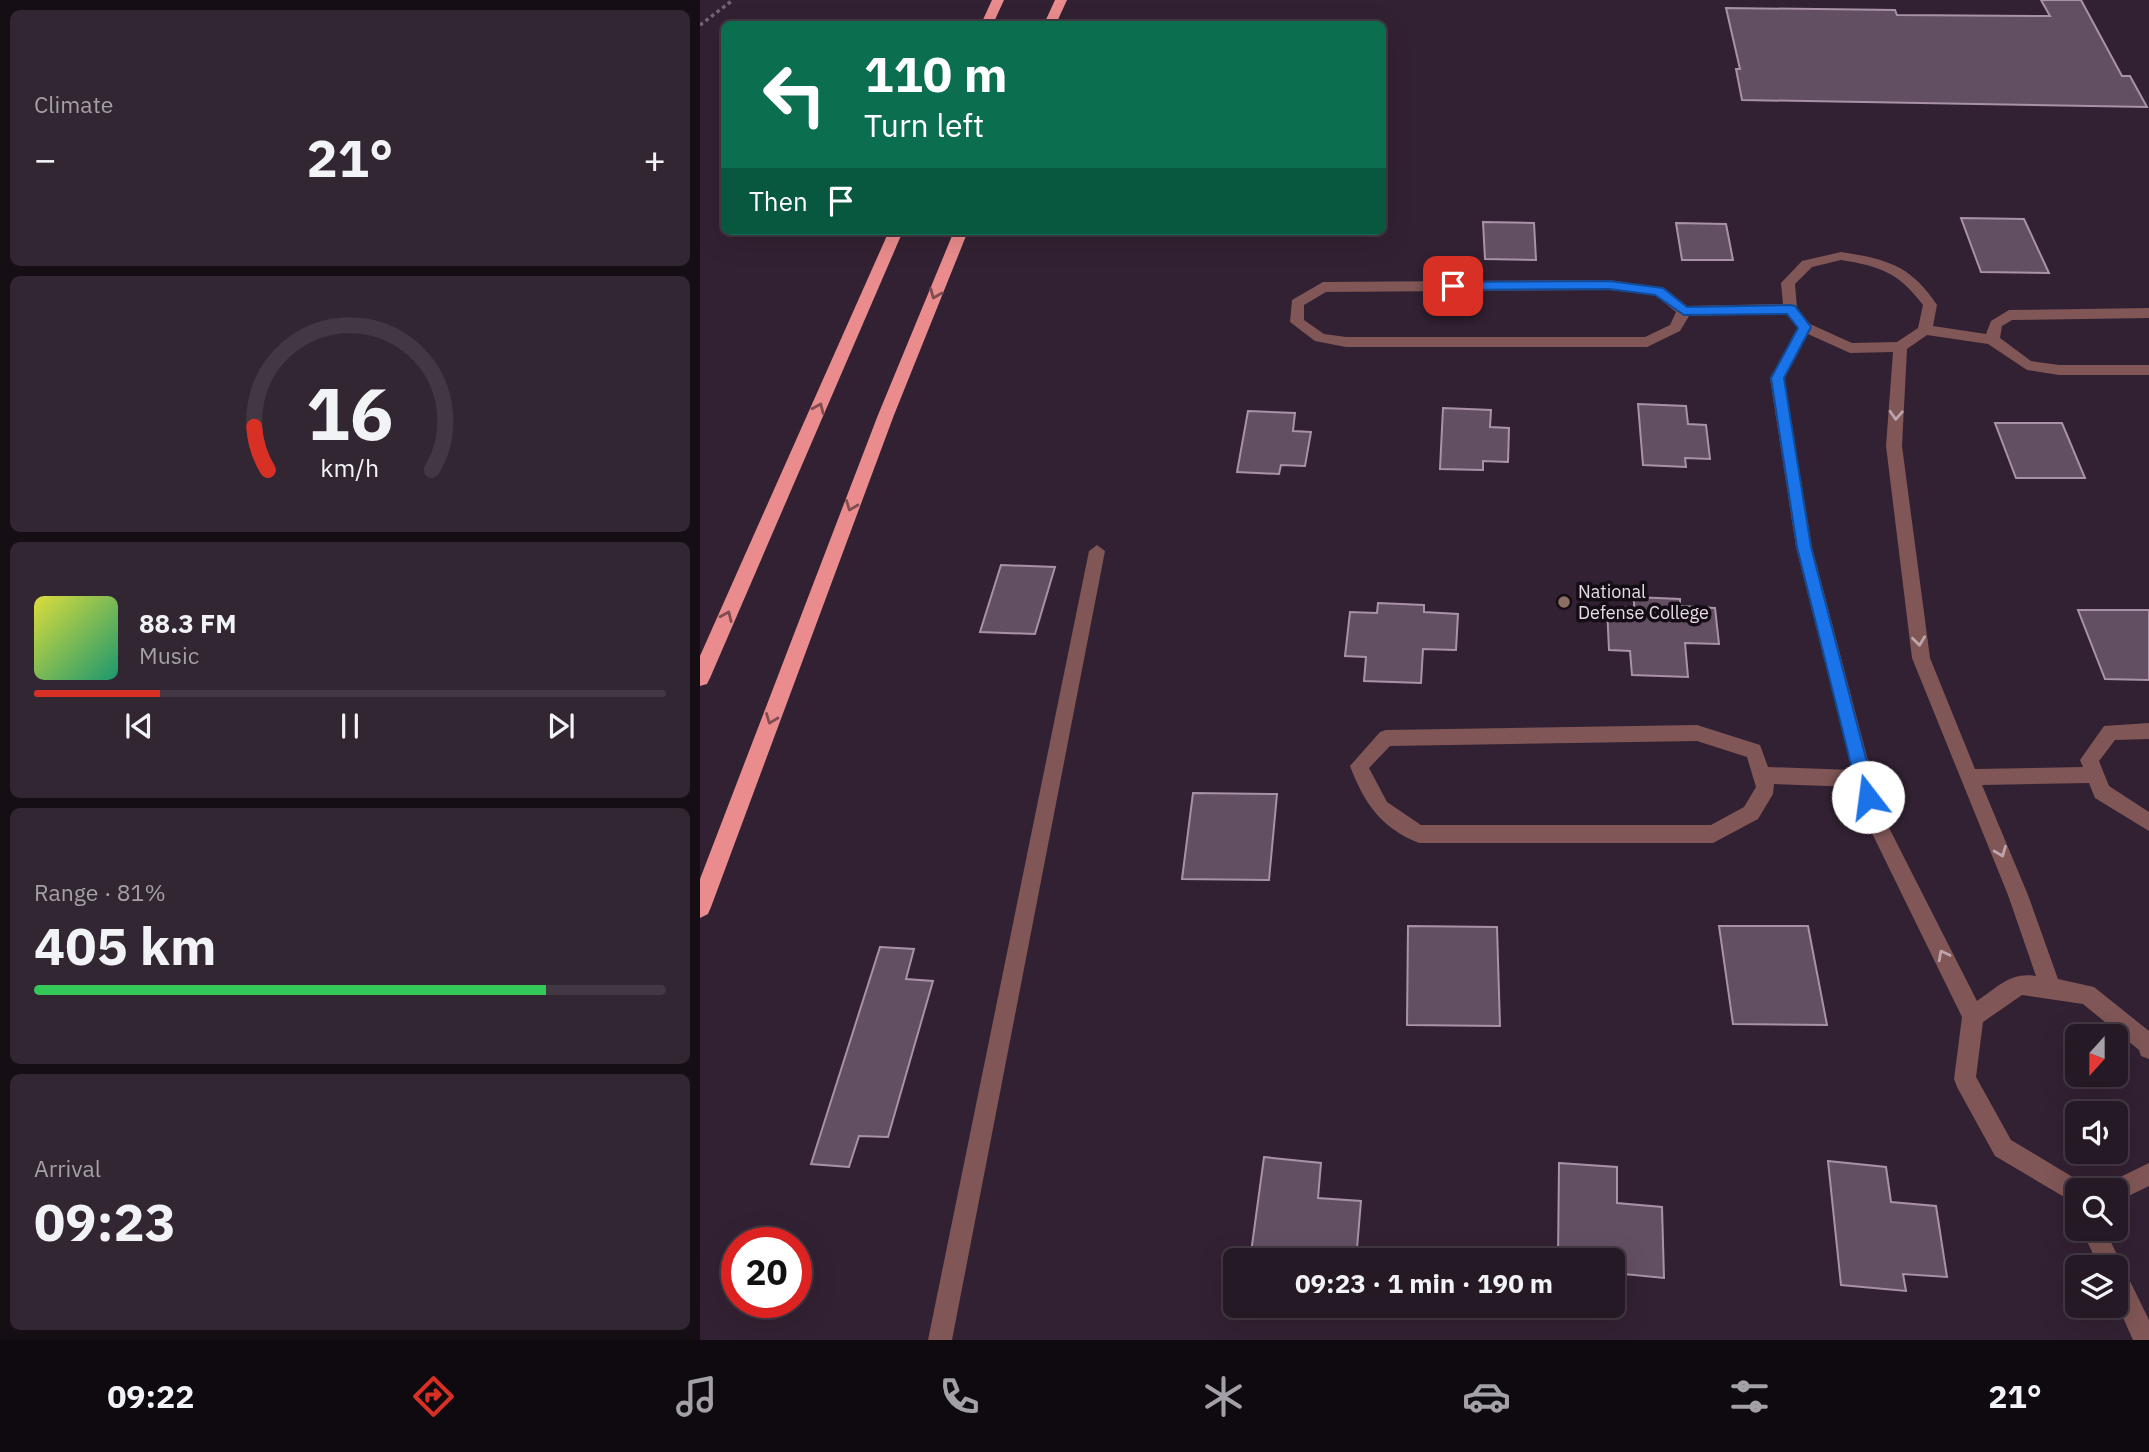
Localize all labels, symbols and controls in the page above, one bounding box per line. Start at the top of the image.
text: 110 m [864,42,1008,105]
icon: left [749,49,840,140]
text: Climate [34,89,113,119]
text: Turn left [864,104,984,146]
text: 21° [307,124,393,191]
text: − [34,134,57,183]
text: + [643,134,666,183]
icon: arrive [822,182,860,220]
text: Then [749,184,808,218]
pin [1423,256,1483,316]
icon: arrive [1434,267,1472,305]
one-way arrow [930,287,944,299]
text: 16 [306,365,394,460]
one-way arrow [811,402,825,415]
one-way arrow [1889,410,1904,421]
text: km/h [321,451,379,484]
one-way arrow [846,499,860,511]
place label: National Defense College [1578,580,1709,624]
marker: National Defense College [1556,594,1572,610]
text: 88.3 FM [139,606,237,640]
one-way arrow [719,611,733,623]
one-way arrow [1911,635,1926,647]
text: Music [139,640,199,670]
icon: previous [120,707,158,745]
icon: pause [331,707,369,745]
icon: next [542,707,580,745]
one-way arrow [766,712,780,724]
position arrow [1831,760,1905,834]
one-way arrow [1992,846,2006,858]
text: Range · 81% [34,877,166,907]
text: 405 km [34,912,216,979]
one-way arrow [1937,950,1951,962]
north arrow [2065,1024,2128,1087]
map controls [2065,1024,2128,1318]
button: sound [2065,1101,2128,1164]
text: Arrival [34,1153,101,1183]
button: search [2065,1178,2128,1241]
text: 09:23 [34,1188,176,1255]
speed limit sign: 20 [721,1227,812,1318]
button: layers [2065,1255,2128,1318]
text: 09:23 · 1 min · 190 m [1295,1266,1553,1300]
icon: directions [409,1372,458,1421]
icon: music [672,1372,721,1421]
icon: phone [935,1372,984,1421]
icon: climate [1199,1372,1248,1421]
icon: car [1462,1372,1511,1421]
icon: filters [1725,1372,1774,1421]
text: 09:22 [107,1375,195,1417]
text: 21° [1988,1375,2042,1417]

